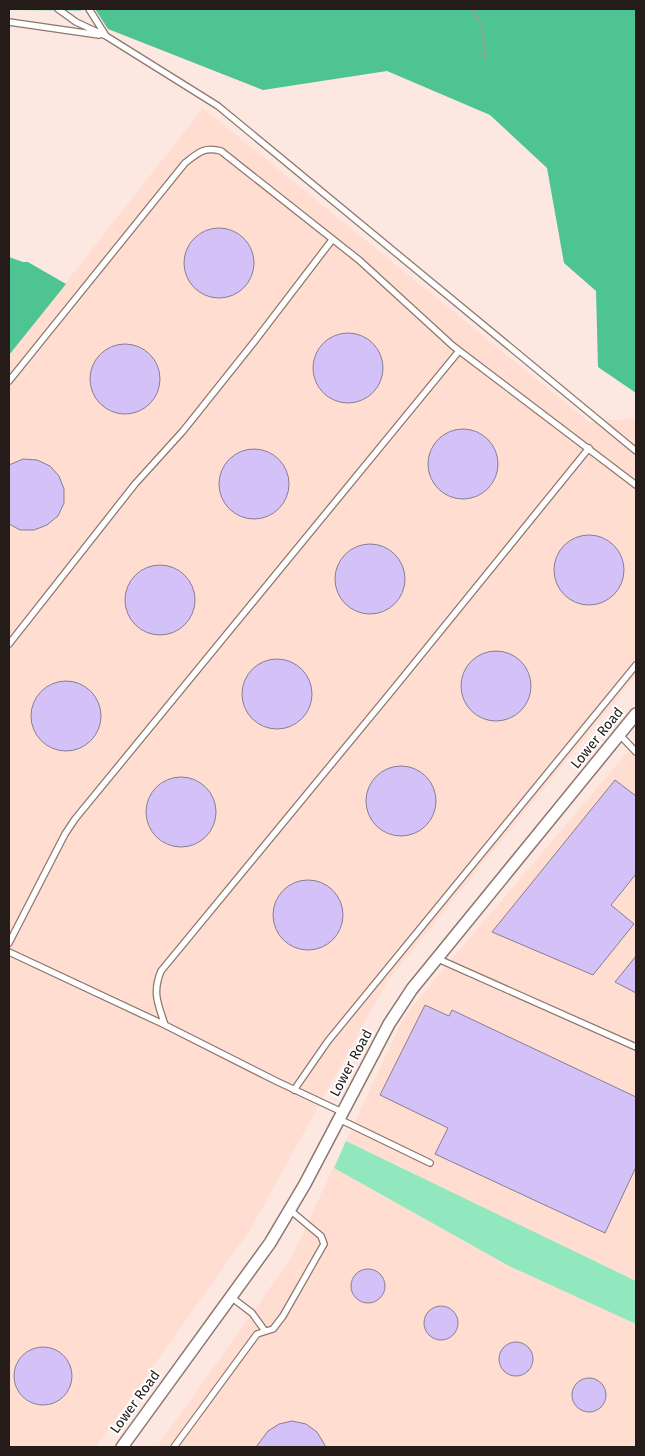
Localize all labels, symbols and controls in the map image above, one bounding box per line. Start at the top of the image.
street label: Lower Road [567,704,627,772]
street label: Lower Road [326,1026,376,1100]
street label: Lower Road [106,1367,164,1437]

